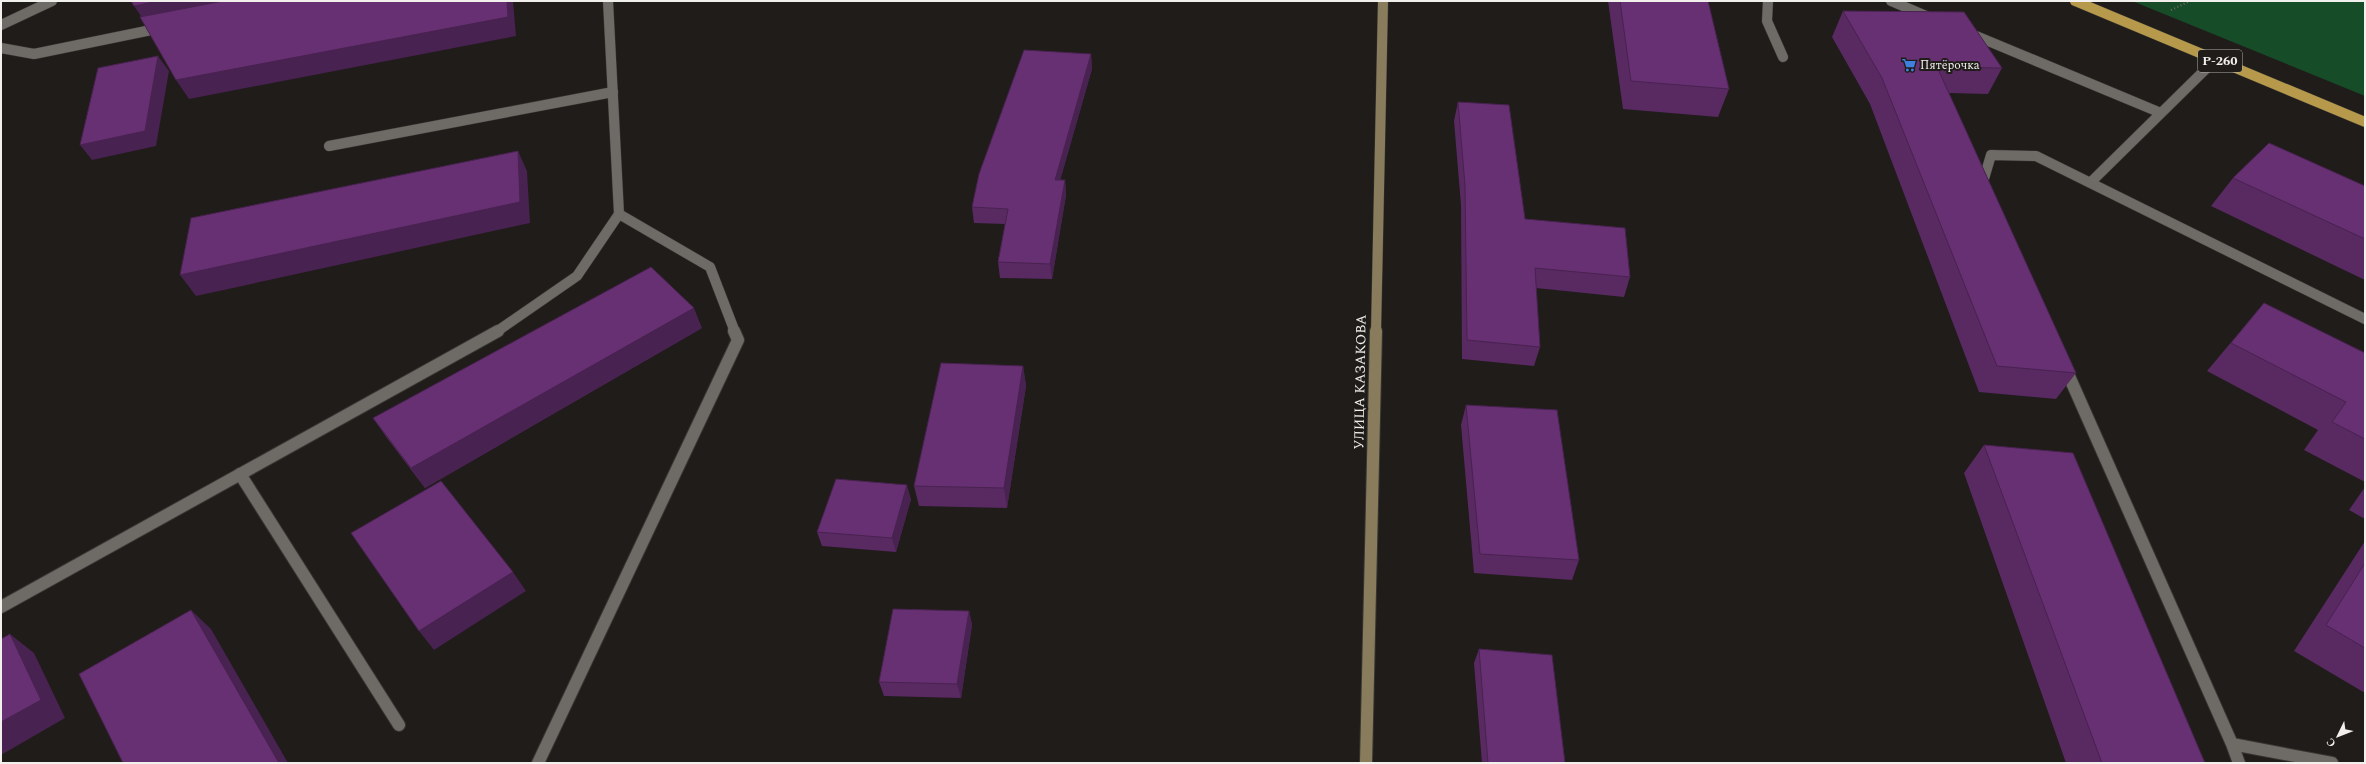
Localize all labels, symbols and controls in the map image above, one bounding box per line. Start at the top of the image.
road number: Р-260 [2198,50,2242,72]
place label: Пятёрочка [1920,56,1980,75]
supermarket icon: Пятёрочка [1901,57,1917,73]
street label: УЛИЦА КАЗАКОВА [1348,314,1372,450]
north arrow [2318,716,2358,756]
text: С [2322,734,2340,751]

